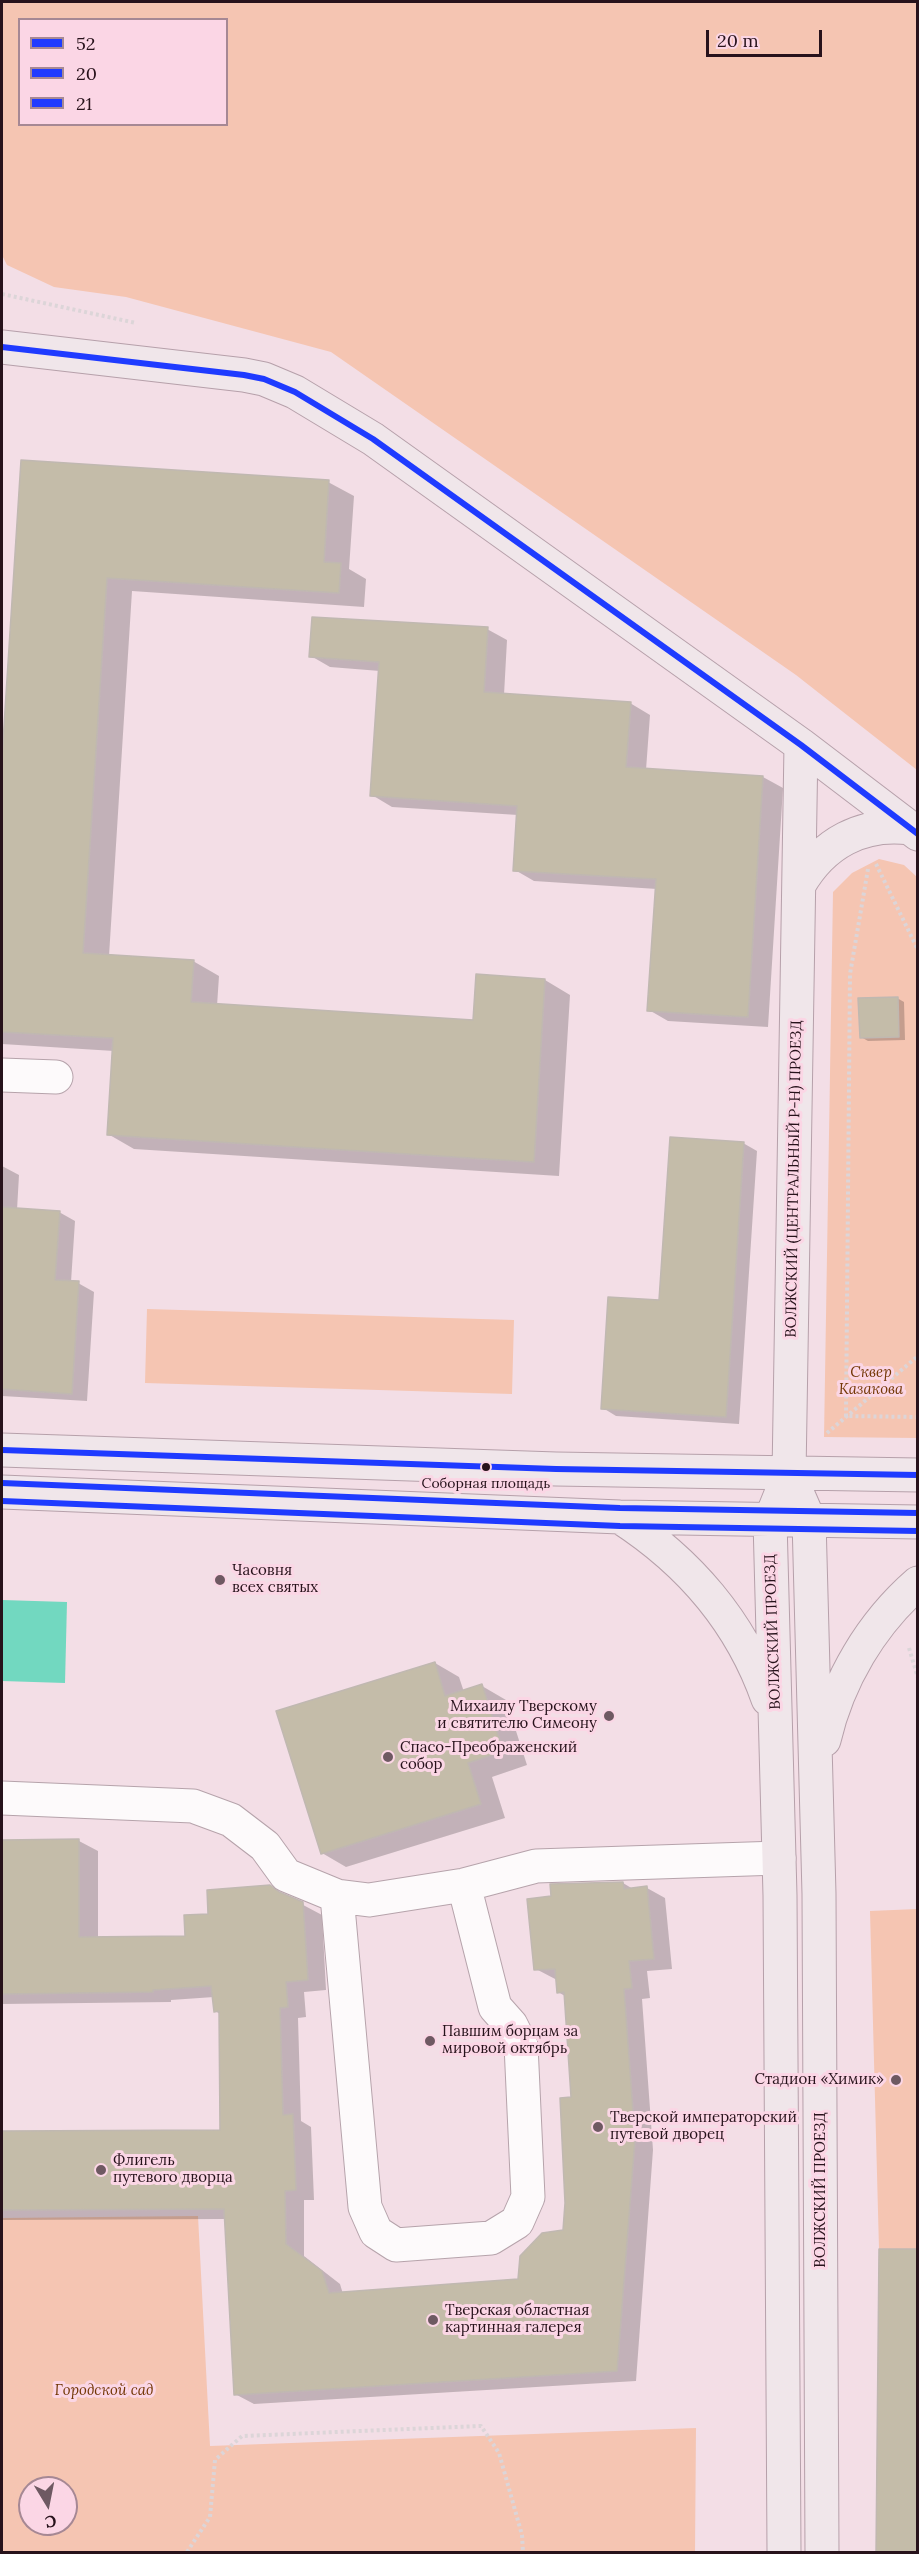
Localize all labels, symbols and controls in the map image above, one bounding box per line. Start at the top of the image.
legend [18,18,228,126]
scale bar [709,18,824,56]
text: 20 m [717,29,759,52]
text: 52 [76,32,95,55]
text: 20 [76,62,97,85]
text: 21 [76,92,92,115]
street label: ВОЛЖСКИЙ (ЦЕНТРАЛЬНЫЙ Р-Н) ПРОЕЗД [782,1020,806,1338]
park label: Сквер Казакова [839,1364,903,1399]
marker: Соборная площадь [480,1461,492,1473]
place label: Соборная площадь [422,1476,550,1492]
street label: ВОЛЖСКИЙ ПРОЕЗД [761,1554,785,1710]
place label: Часовня всех святых [232,1562,318,1597]
marker: Часовня всех святых [213,1573,227,1587]
place label: Михаилу Тверскому и святителю Симеону [437,1698,597,1733]
marker: Михаилу Тверскому и святителю Симеону [602,1709,616,1723]
place label: Спасо-Преображенский собор [400,1739,577,1774]
marker: Спасо-Преображенский собор [381,1750,395,1764]
place label: Павшим борцам за мировой октябрь [442,2023,578,2058]
marker: Павшим борцам за мировой октябрь [423,2034,437,2048]
place label: Стадион «Химик» [754,2071,884,2089]
marker: Стадион «Химик» [889,2073,903,2087]
place label: Тверской императорский путевой дворец [610,2109,797,2144]
street label: ВОЛЖСКИЙ ПРОЕЗД [812,2112,830,2268]
marker: Тверской императорский путевой дворец [591,2120,605,2134]
place label: Флигель путевого дворца [113,2152,233,2187]
marker: Флигель путевого дворца [94,2163,108,2177]
place label: Тверская областная картинная галерея [445,2302,589,2337]
marker: Тверская областная картинная галерея [426,2313,440,2327]
park label: Городской сад [55,2382,153,2400]
north arrow [18,2476,78,2536]
text: С [44,2511,58,2533]

